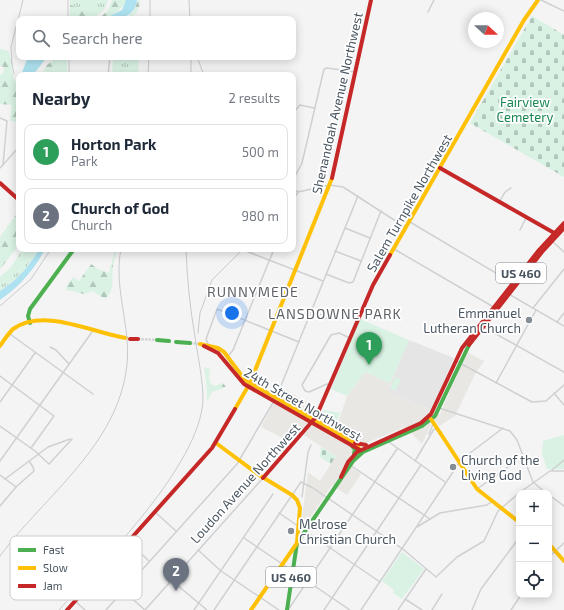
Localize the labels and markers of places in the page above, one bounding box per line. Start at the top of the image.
place label: Emmanuel Lutheran Church [423,305,521,336]
marker: Emmanuel Lutheran Church [524,315,534,325]
pin: 1 [356,332,382,365]
place label: Church of the Living God [461,452,539,483]
marker: Church of the Living God [448,462,458,472]
place label: Melrose Christian Church [299,516,396,547]
marker: Melrose Christian Church [286,526,296,536]
pin: 2 [163,558,189,591]

